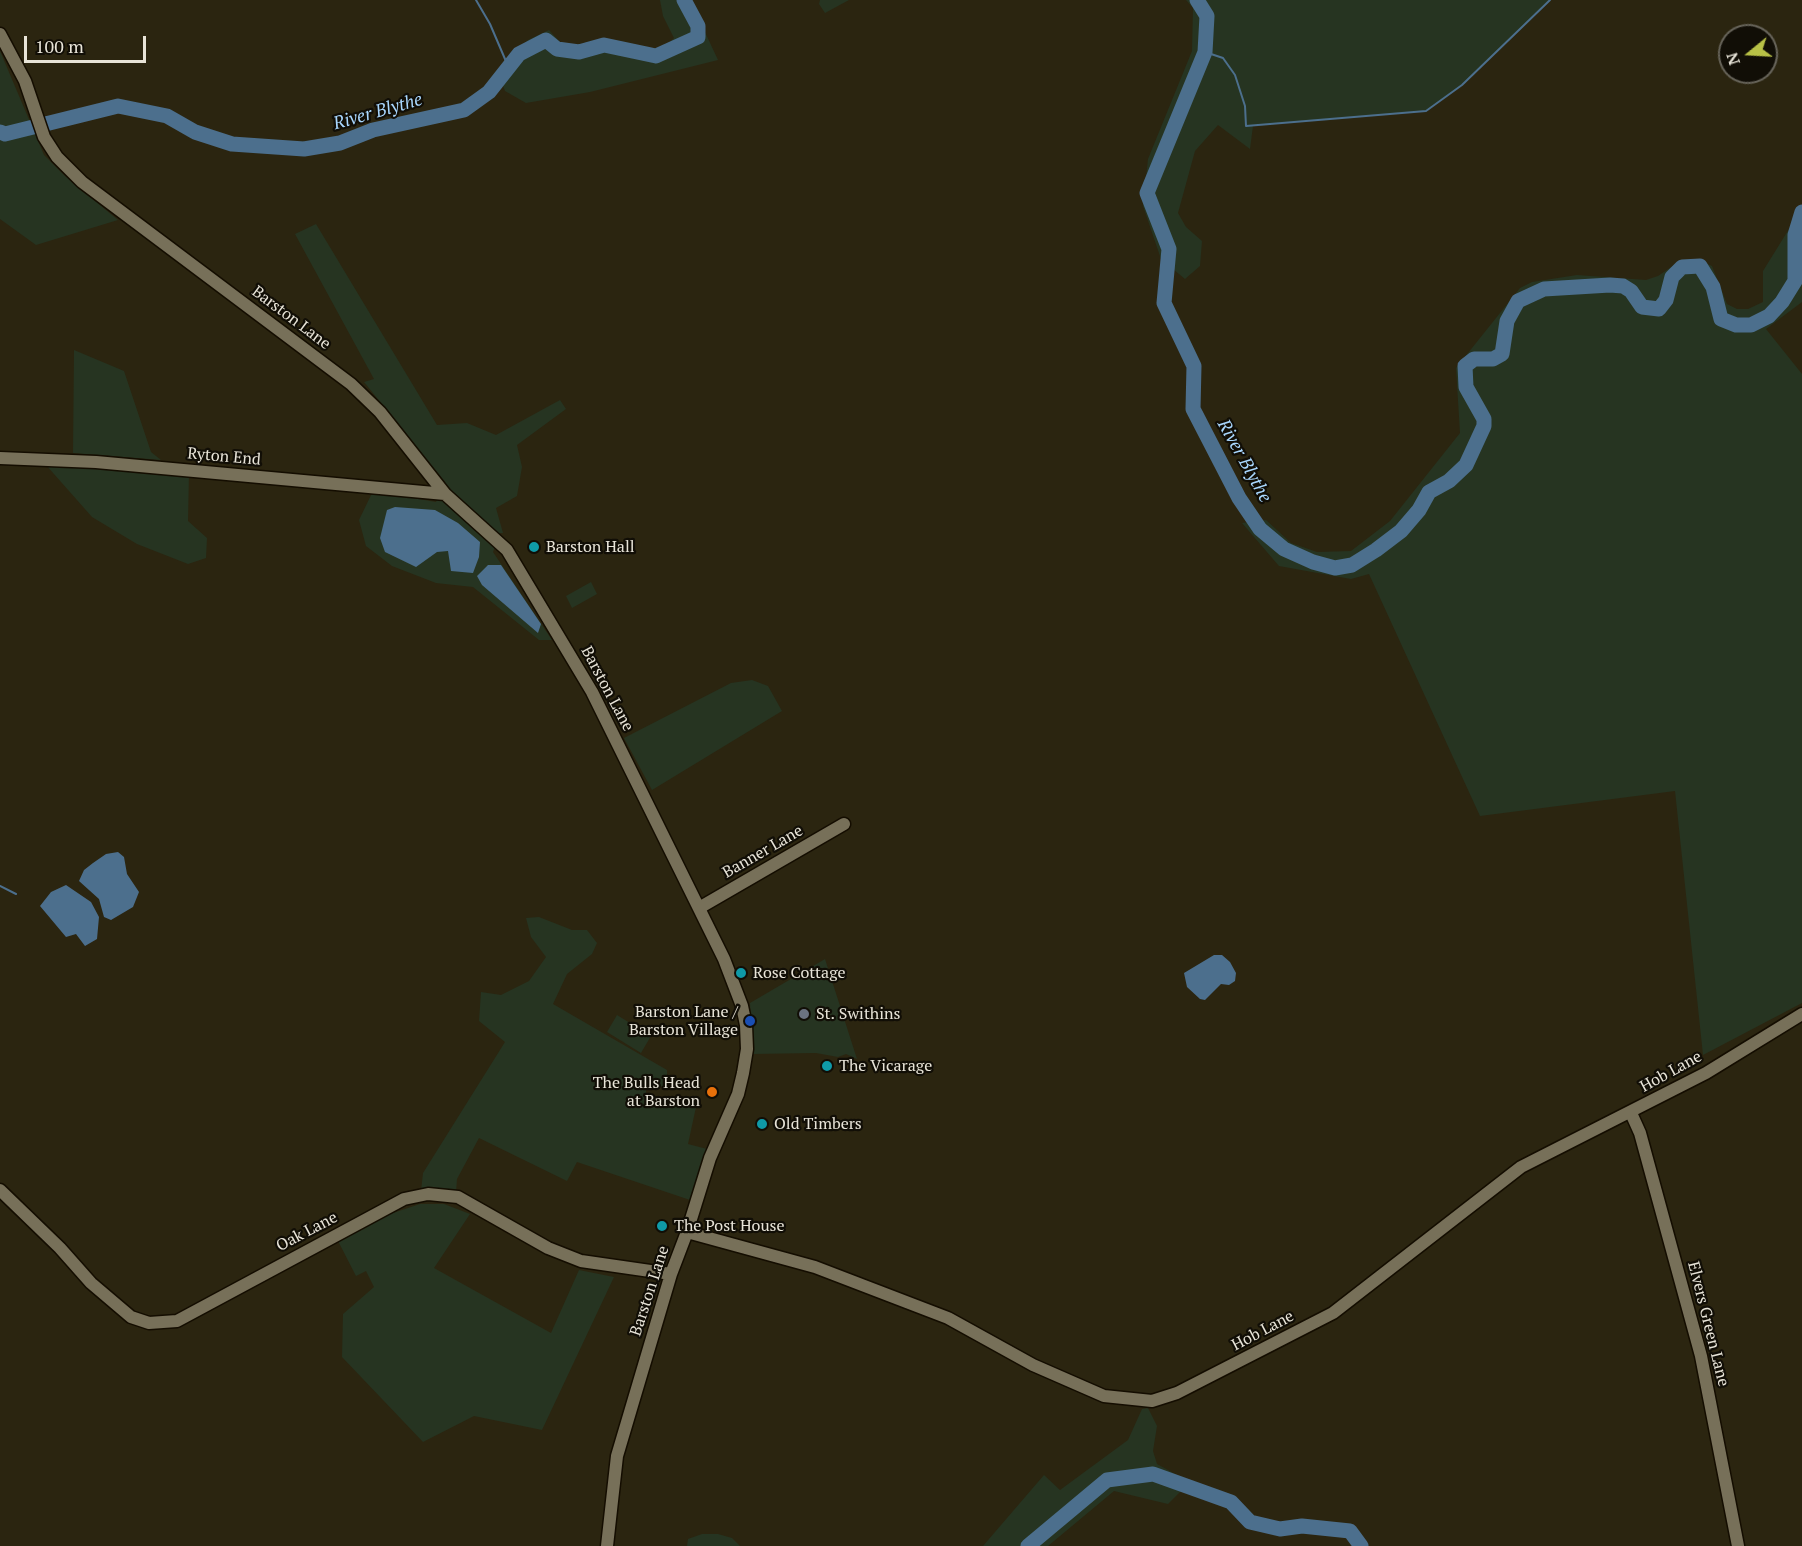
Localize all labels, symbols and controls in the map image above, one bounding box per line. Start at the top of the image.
scale bar [27,24,148,62]
north arrow [1718,24,1778,84]
text: 100 m [35,34,84,58]
text: N [1720,50,1745,68]
water label: River Blythe [331,89,425,135]
street label: Barston Lane [248,282,334,354]
water label: River Blythe [1212,416,1276,506]
street label: Ryton End [187,444,261,470]
place label: Barston Hall [546,537,635,557]
marker: Barston Hall [527,540,541,554]
street label: Barston Lane [577,643,637,735]
street label: Banner Lane [719,821,807,883]
place label: Rose Cottage [753,963,846,983]
marker: Rose Cottage [734,966,748,980]
place label: Barston Lane / Barston Village [629,1002,738,1040]
place label: St. Swithins [816,1004,900,1024]
marker: St. Swithins [797,1007,811,1021]
marker: Barston Lane / Barston Village [743,1014,757,1028]
street label: Hob Lane [1637,1047,1705,1097]
place label: The Vicarage [839,1056,932,1076]
marker: The Vicarage [820,1059,834,1073]
place label: The Bulls Head at Barston [593,1073,700,1111]
marker: The Bulls Head at Barston [705,1085,719,1099]
place label: Old Timbers [774,1114,862,1134]
marker: Old Timbers [755,1117,769,1131]
street label: Oak Lane [273,1208,341,1256]
place label: The Post House [674,1216,785,1236]
marker: The Post House [655,1219,669,1233]
street label: Barston Lane [626,1244,674,1338]
street label: Elvers Green Lane [1683,1260,1733,1388]
street label: Hob Lane [1229,1307,1297,1355]

